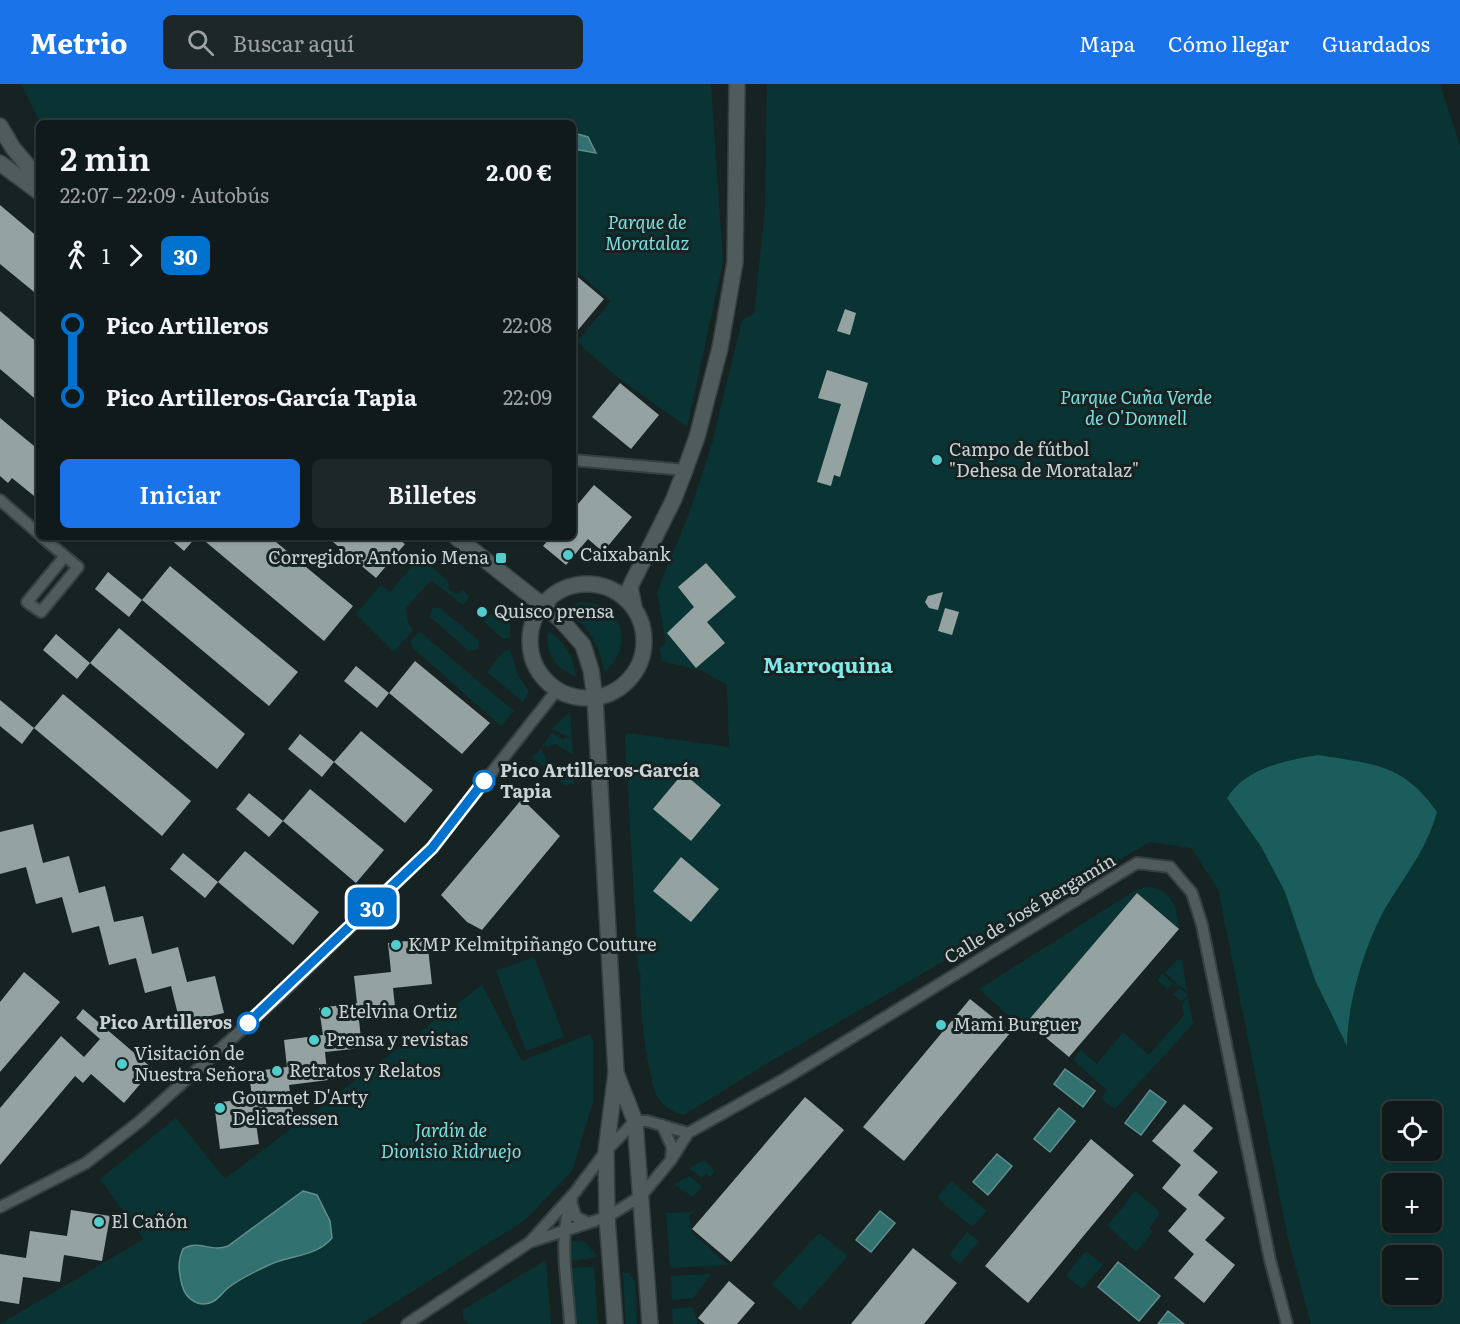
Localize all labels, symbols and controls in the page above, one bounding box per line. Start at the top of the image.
search box [163,15,583,69]
text: Metrio [30,21,127,63]
icon: search [184,26,217,59]
text: Buscar aquí [232,26,354,59]
text: Mapa [1079,27,1135,58]
text: Cómo llegar [1168,27,1289,58]
text: Guardados [1322,27,1430,58]
text: 2 min [60,132,151,181]
text: 2.00 € [486,155,552,188]
text: 22:07 – 22:09 · Autobús [60,179,269,209]
park label: Parque de Moratalaz [605,208,690,256]
icon: walk [60,239,93,272]
icon: forward [119,239,152,272]
text: 1 [102,240,110,270]
text: 30 [173,240,198,271]
text: Pico Artilleros [106,308,269,341]
text: 22:08 [502,309,552,339]
text: Pico Artilleros-García Tapia [106,380,417,413]
text: 22:09 [503,381,552,411]
park label: Parque Cuña Verde de O'Donnell [1060,383,1212,431]
place label: Campo de fútbol "Dehesa de Moratalaz" [949,435,1139,483]
marker: Campo de fútbol "Dehesa de Moratalaz" [930,453,944,467]
button: Iniciar [60,459,300,528]
button: Billetes [312,459,552,528]
place label: Caixabank [580,540,672,567]
place label: Corregidor Antonio Mena [268,543,489,570]
marker: Caixabank [561,548,575,562]
marker: Corregidor Antonio Mena [494,551,508,565]
place label: Quisco prensa [494,597,615,624]
marker: Quisco prensa [475,605,489,619]
district label: Marroquina [763,648,894,679]
place label: Pico Artilleros-García Tapia [500,756,700,804]
marker: Pico Artilleros-García Tapia [473,770,495,792]
street label: Calle de José Bergamín [938,846,1120,970]
line badge: 30 [345,888,399,926]
text: 30 [360,892,384,923]
place label: KMP Kelmitpiñango Couture [408,930,657,957]
marker: KMP Kelmitpiñango Couture [389,938,403,952]
place label: Etelvina Ortiz [338,997,457,1024]
marker: Etelvina Ortiz [319,1005,333,1019]
place label: Pico Artilleros [99,1008,232,1035]
place label: Mami Burguer [953,1010,1079,1037]
marker: Pico Artilleros [237,1012,259,1034]
marker: Mami Burguer [934,1018,948,1032]
place label: Prensa y revistas [326,1025,468,1052]
marker: Prensa y revistas [307,1033,321,1047]
place label: Visitación de Nuestra Señora [134,1039,266,1087]
place label: Retratos y Relatos [289,1056,441,1083]
marker: Visitación de Nuestra Señora [115,1057,129,1071]
marker: Retratos y Relatos [270,1064,284,1078]
place label: Gourmet D'Arty Delicatessen [232,1083,369,1131]
marker: Gourmet D'Arty Delicatessen [213,1101,227,1115]
map controls [1382,1101,1442,1305]
button: locate [1382,1101,1442,1161]
park label: Jardín de Dionisio Ridruejo [381,1116,521,1164]
button: + [1382,1173,1442,1233]
place label: El Cañón [111,1207,188,1234]
marker: El Cañón [92,1215,106,1229]
button: − [1382,1245,1442,1305]

